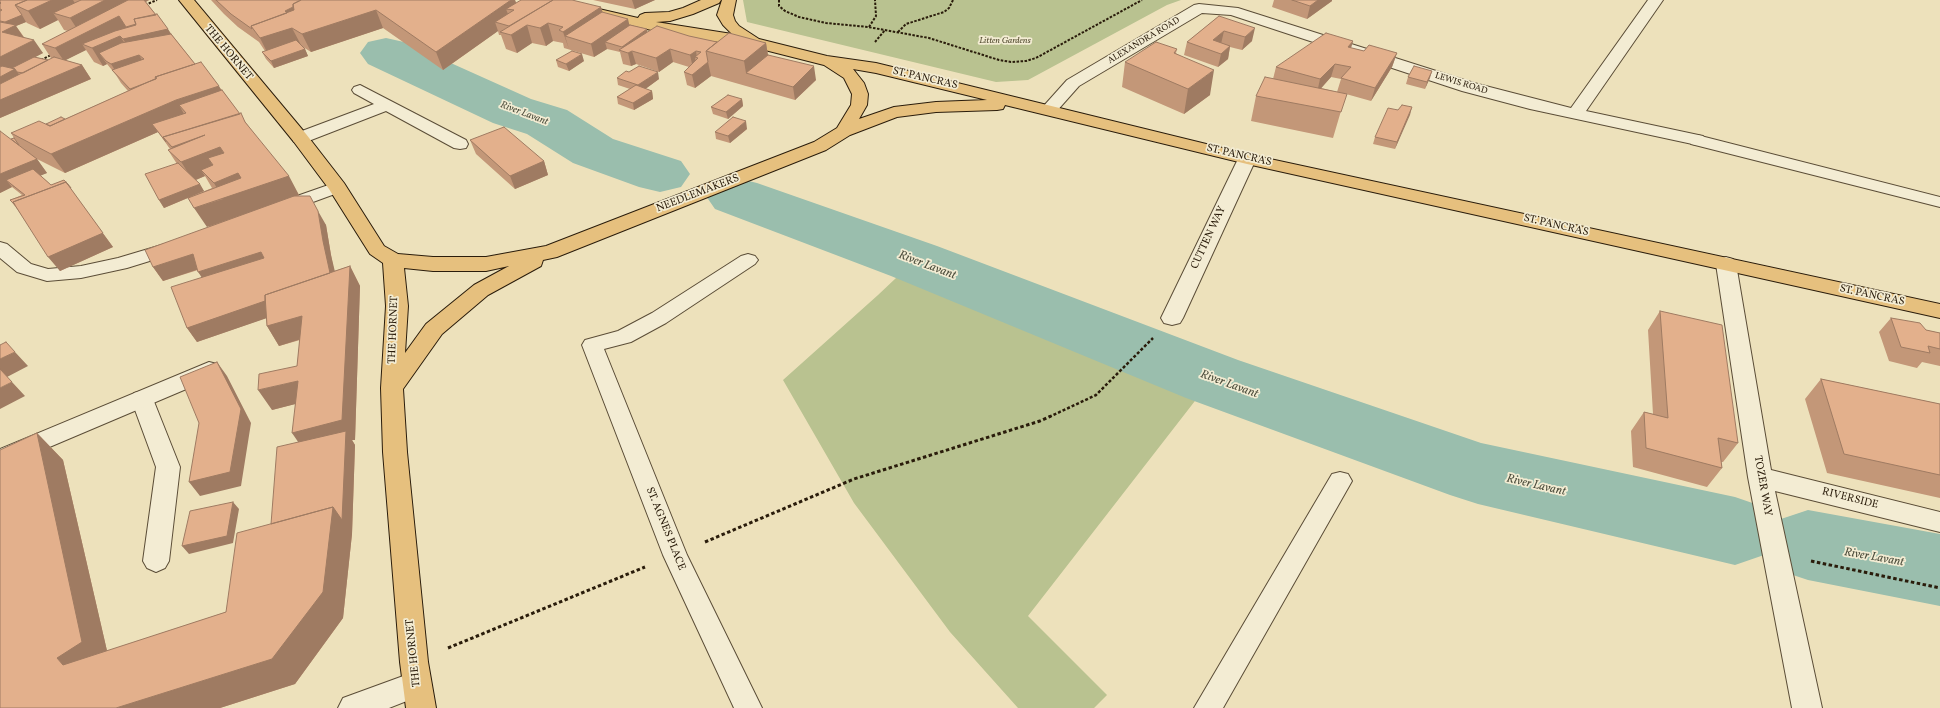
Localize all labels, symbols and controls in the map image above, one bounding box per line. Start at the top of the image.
street label: ALEXANDRA ROAD [1106,15,1182,67]
street label: THE HORNET [201,23,255,83]
park label: Litten Gardens [979,36,1031,46]
street label: ST. PANCRAS [891,65,959,93]
street label: LEWIS ROAD [1433,71,1489,97]
water label: River Lavant [498,99,550,129]
street label: ST. PANCRAS [1205,142,1273,170]
street label: NEEDLEMAKERS [655,172,741,216]
street label: CUTTEN WAY [1189,204,1229,272]
street label: ST. PANCRAS [1522,212,1590,240]
water label: River Lavant [896,248,958,284]
street label: ST. PANCRAS [1838,283,1906,309]
street label: THE HORNET [386,296,402,364]
water label: River Lavant [1198,368,1260,402]
street label: TOZER WAY [1750,455,1774,517]
water label: River Lavant [1505,472,1567,500]
street label: ST. AGNES PLACE [642,486,688,572]
street label: RIVERSIDE [1820,486,1880,512]
water label: River Lavant [1843,546,1905,570]
street label: THE HORNET [404,618,424,688]

